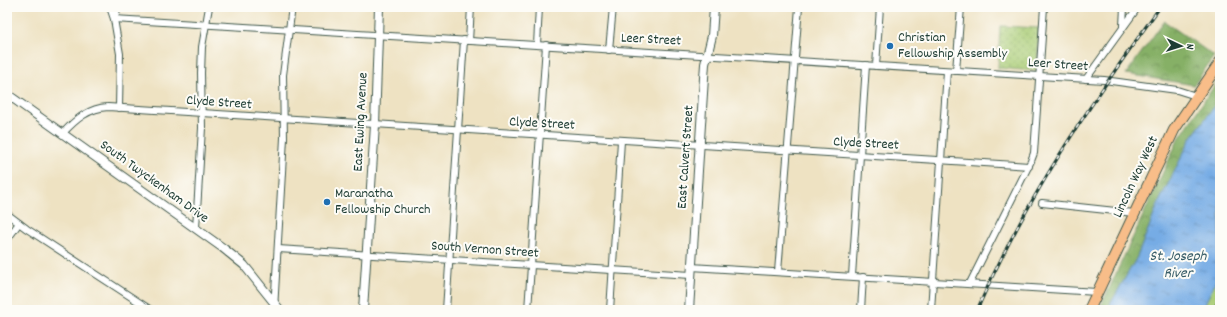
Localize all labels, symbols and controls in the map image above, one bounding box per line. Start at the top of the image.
north arrow [1161,26,1201,66]
street label: Leer Street [620,28,682,52]
place label: Christian Fellowship Assembly [898,28,1007,64]
marker: Christian Fellowship Assembly [885,41,895,51]
text: N [1181,43,1197,50]
street label: Leer Street [1027,53,1089,77]
street label: East Ewing Avenue [348,72,374,172]
street label: Clyde Street [185,91,253,115]
street label: East Calvert Street [672,105,700,209]
street label: Clyde Street [509,112,575,136]
street label: Clyde Street [833,132,899,156]
street label: Lincoln Way West [1108,133,1164,221]
street label: South Twyckenham Drive [95,136,213,228]
place label: Maranatha Fellowship Church [335,184,430,220]
marker: Maranatha Fellowship Church [322,197,332,207]
street label: South Vernon Street [431,236,539,264]
water label: St. Joseph River [1150,246,1208,285]

